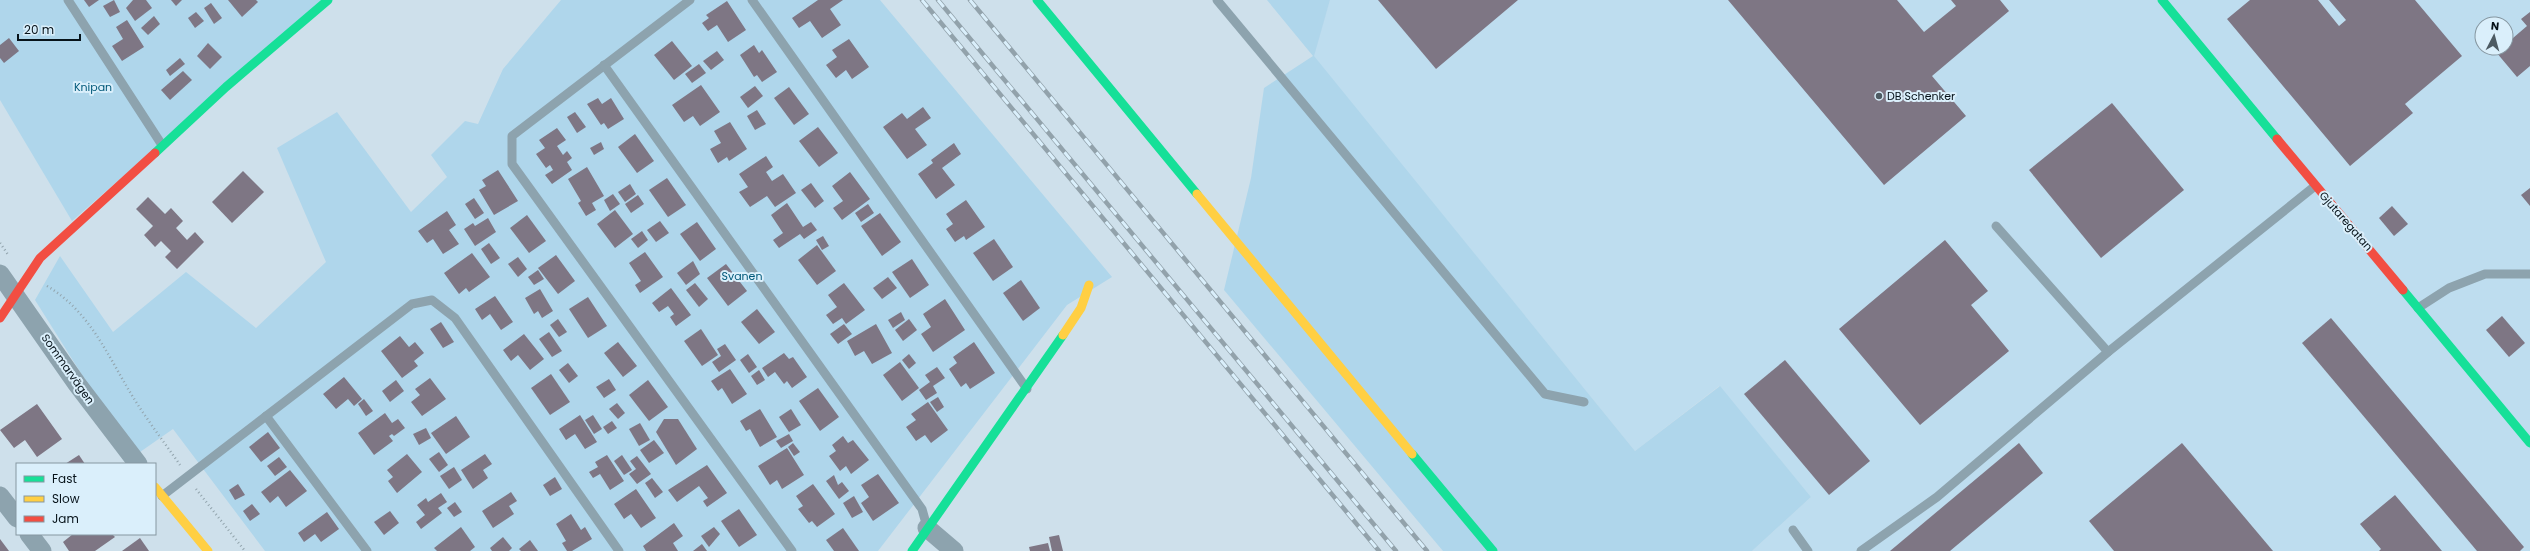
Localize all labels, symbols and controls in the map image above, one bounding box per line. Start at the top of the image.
scale bar [18,16,80,42]
north arrow [2474,16,2514,56]
text: N [2490,18,2500,34]
text: 20 m [24,21,54,38]
park label: Knipan [74,79,112,95]
place label: DB Schenker [1887,88,1955,104]
marker: DB Schenker [1874,91,1884,101]
street label: Gjutaregatan [2316,188,2376,254]
park label: Svanen [722,268,762,284]
street label: Sommarvägen [38,331,98,407]
legend [16,463,156,535]
text: Fast [52,470,77,487]
text: Slow [52,490,80,507]
text: Jam [52,510,79,527]

